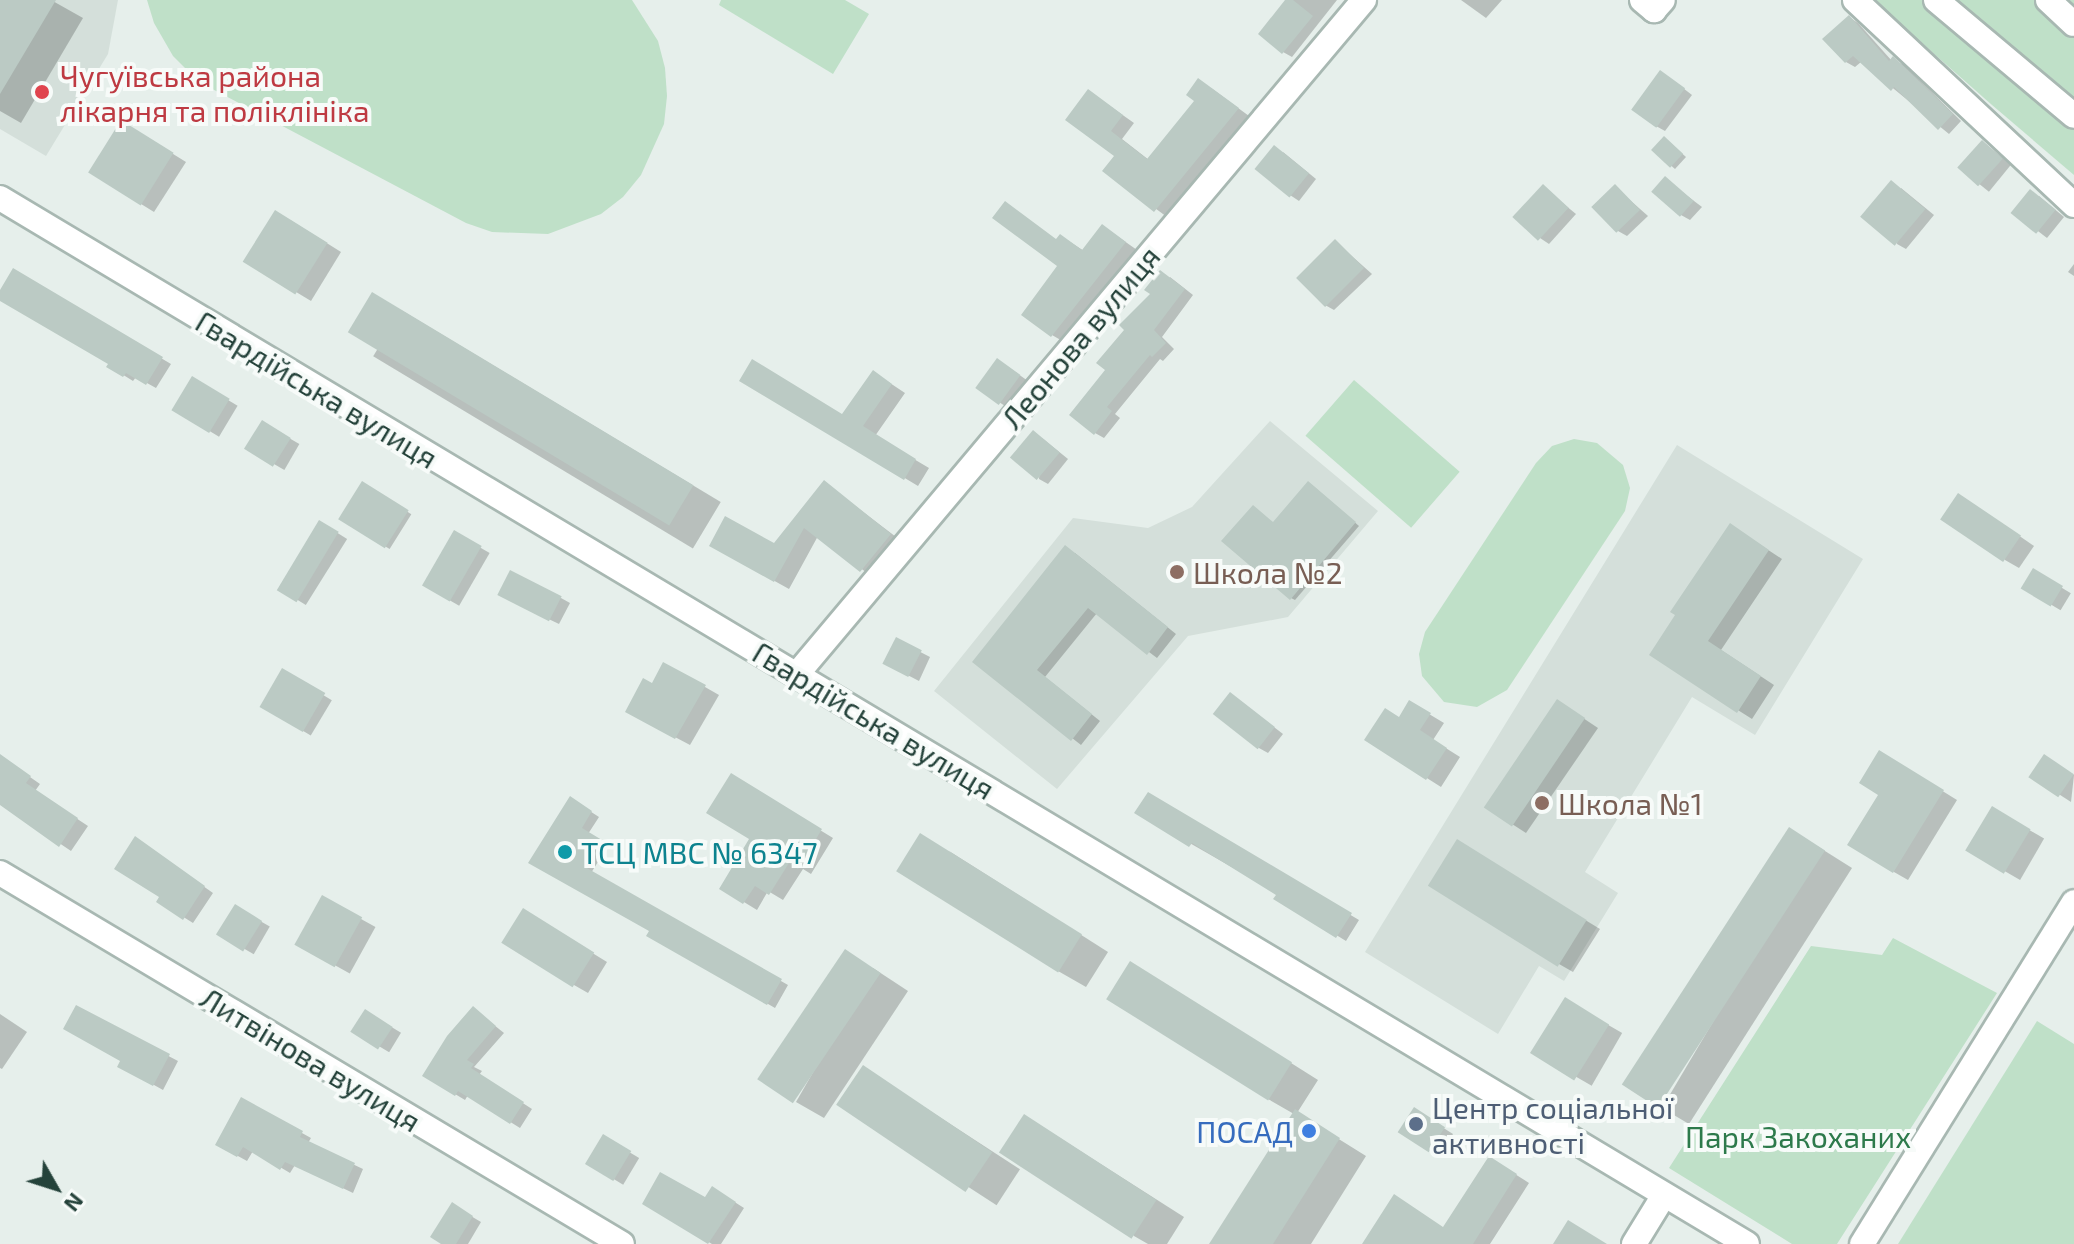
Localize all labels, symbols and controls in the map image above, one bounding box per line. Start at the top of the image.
place label: Чугуївська района лікарня та поліклініка [60,57,370,128]
marker: Чугуївська района лікарня та поліклініка [31,81,53,103]
street label: Леонова вулиця [993,238,1167,436]
street label: Гвардійська вулиця [190,303,444,475]
place label: Школа №2 [1193,554,1343,590]
marker: Школа №2 [1168,563,1186,581]
street label: Гвардійська вулиця [747,634,1001,806]
place label: Школа №1 [1558,785,1703,821]
marker: Школа №1 [1533,794,1551,812]
place label: ТСЦ МВС № 6347 [581,834,818,870]
marker: ТСЦ МВС № 6347 [556,843,574,861]
street label: Литвінова вулиця [194,979,428,1139]
place label: Центр соціальної активності [1432,1089,1673,1160]
place label: ПОСАД [1196,1113,1293,1149]
marker: Центр соціальної активності [1407,1115,1425,1133]
park label: Парк Закоханих [1685,1118,1911,1154]
marker: ПОСАД [1300,1122,1318,1140]
north arrow [16,1148,96,1228]
text: N [60,1189,90,1217]

